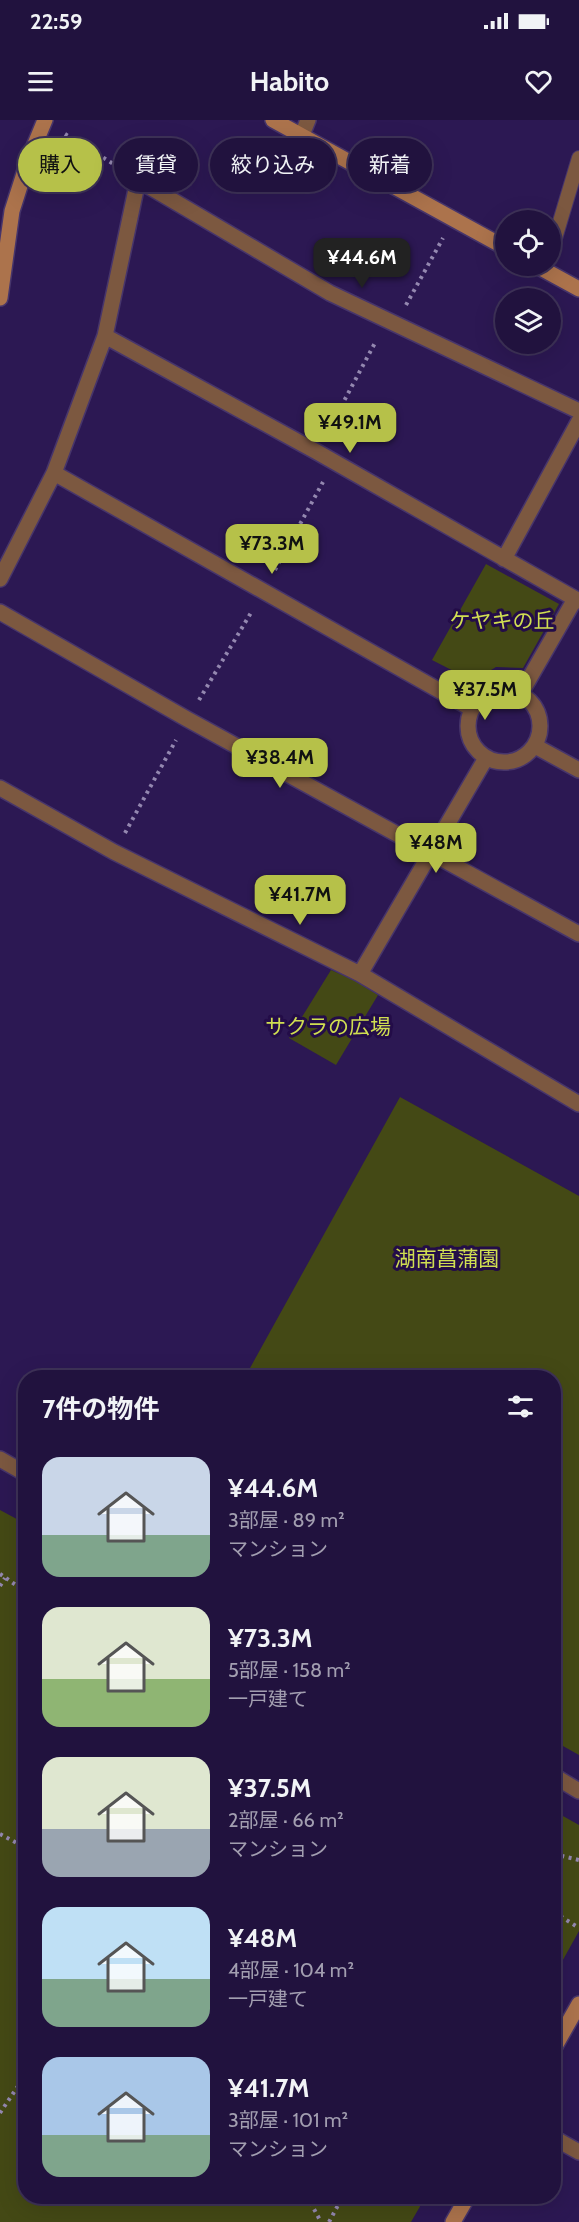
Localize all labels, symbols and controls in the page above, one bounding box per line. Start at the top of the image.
text: 22:59 [30,8,82,35]
icon: menu [24,65,57,98]
text: Habito [250,65,329,98]
icon: heart [522,65,555,98]
chip: 購入 [18,138,102,192]
chip: 賃貸 [114,138,198,192]
chip: 絞り込み [210,138,336,192]
chip: 新着 [348,138,432,192]
map controls [495,210,561,354]
button: locate [495,210,561,276]
pin: ¥44.6M [313,238,411,289]
text: ¥44.6M [327,245,397,269]
button: layers [495,288,561,354]
pin: ¥49.1M [301,403,399,454]
text: ¥49.1M [318,410,382,434]
pin: ¥73.3M [223,524,321,575]
text: ¥73.3M [240,531,304,555]
park label: ケヤキの丘 [450,608,555,633]
pin: ¥37.5M [436,670,534,721]
text: ¥37.5M [453,677,517,701]
pin: ¥38.4M [231,738,329,789]
text: ¥38.4M [246,745,314,769]
pin: ¥48M [400,823,472,874]
text: ¥48M [409,830,463,854]
pin: ¥41.7M [251,875,349,926]
text: ¥41.7M [269,882,331,906]
park label: サクラの広場 [265,1014,391,1039]
park label: 湖南菖蒲園 [395,1246,500,1271]
icon: filters [504,1390,537,1423]
text: 7件の物件 [42,1393,159,1425]
text: ¥44.6M [228,1472,318,1504]
icon: home [90,1481,162,1553]
text: 3部屋 · 89 m² [228,1508,345,1532]
text: マンション [228,1537,328,1561]
text: ¥73.3M [228,1622,312,1654]
icon: home [90,1631,162,1703]
text: 5部屋 · 158 m² [228,1658,351,1682]
text: 一戸建て [228,1687,308,1711]
text: ¥37.5M [228,1772,311,1804]
icon: home [90,1781,162,1853]
text: 2部屋 · 66 m² [228,1808,344,1832]
text: マンション [228,1837,328,1861]
text: ¥48M [228,1922,297,1954]
icon: home [90,1931,162,2003]
text: 4部屋 · 104 m² [228,1958,354,1982]
text: 一戸建て [228,1987,308,2011]
text: ¥41.7M [228,2072,309,2104]
icon: home [90,2081,162,2153]
text: 3部屋 · 101 m² [228,2108,348,2132]
text: マンション [228,2137,328,2161]

